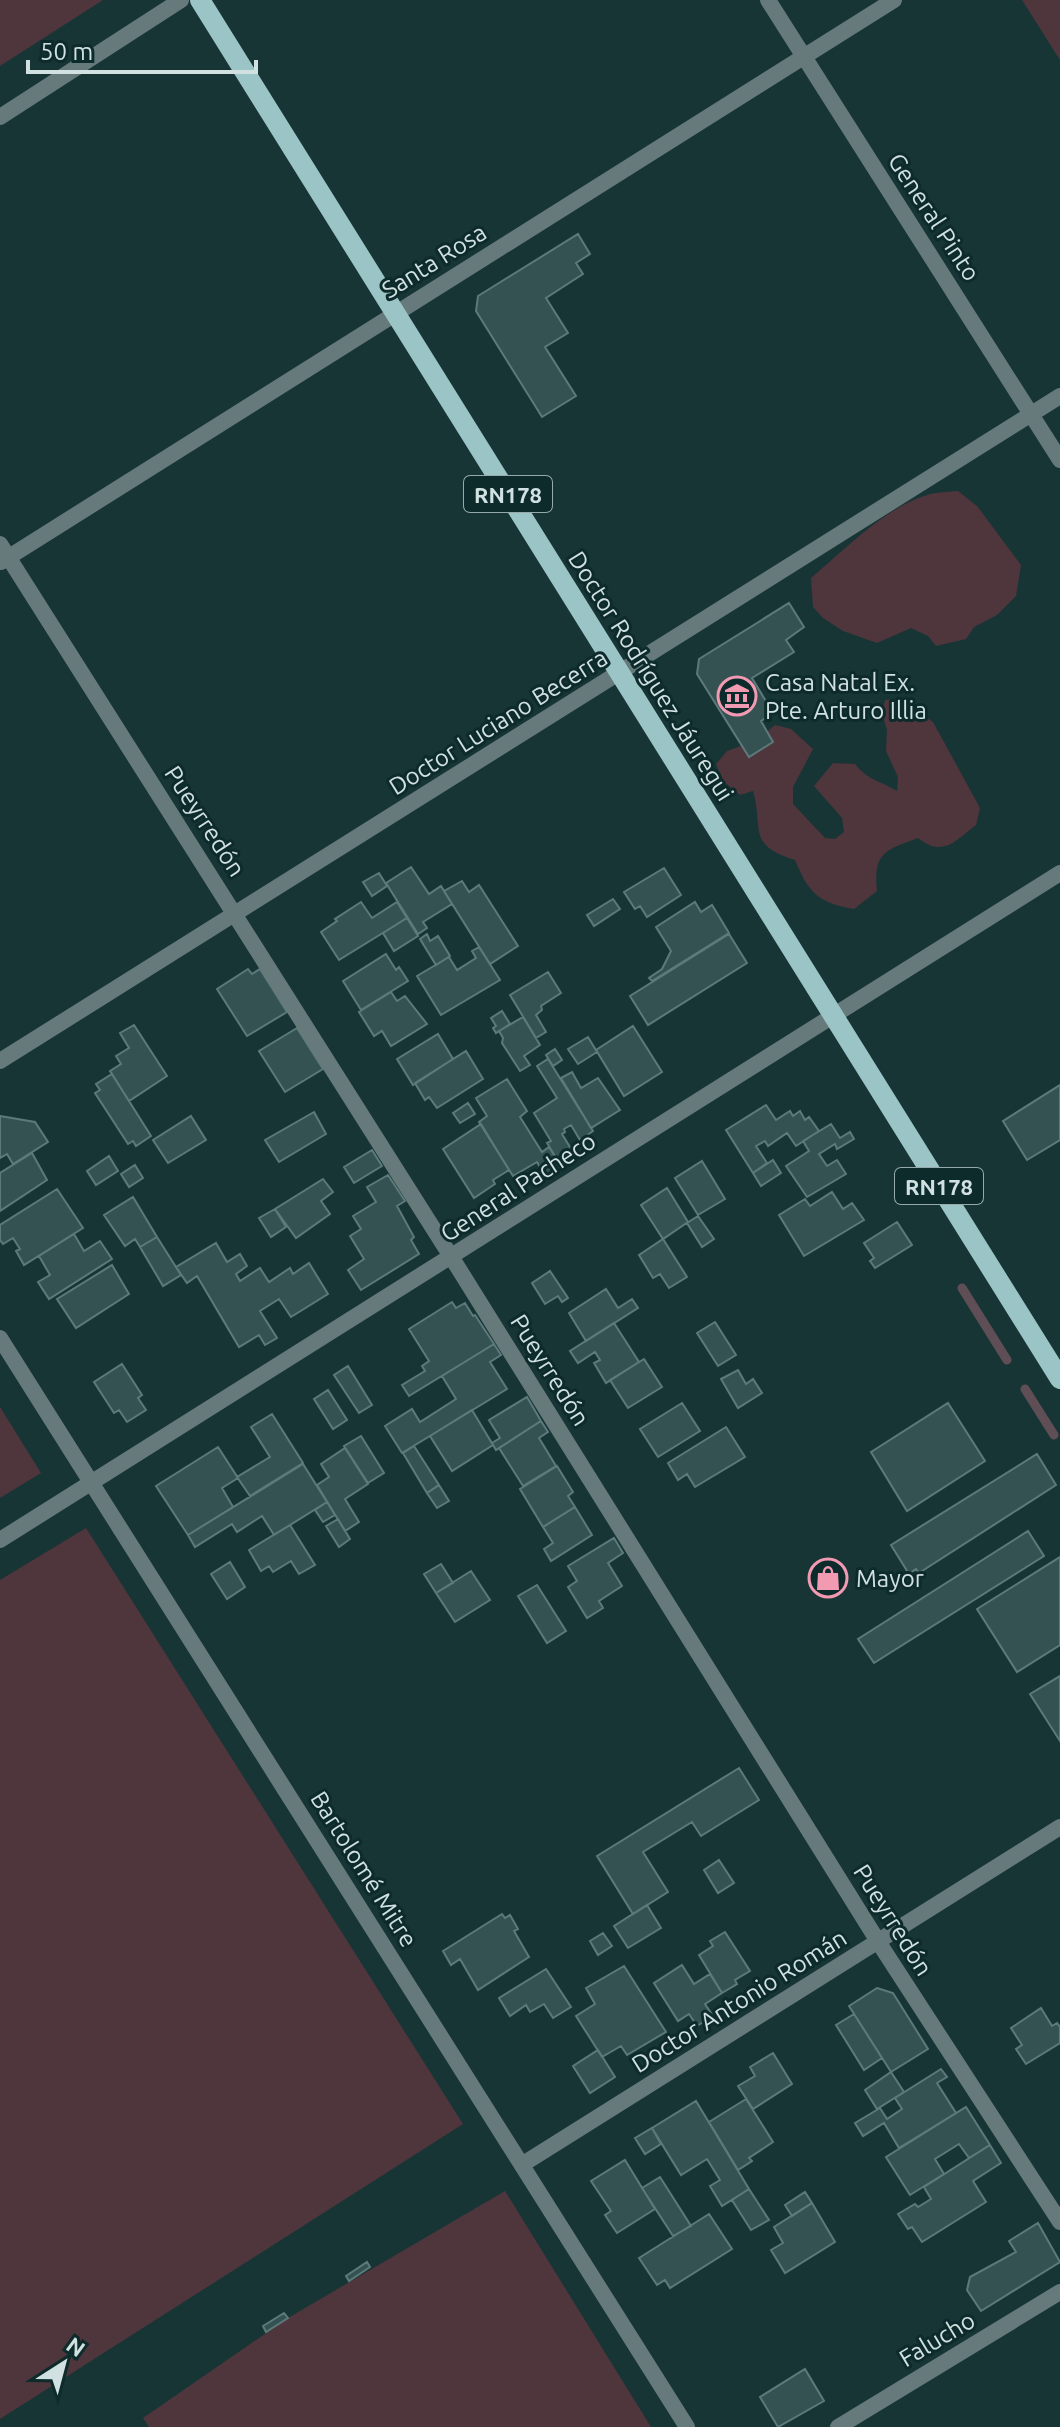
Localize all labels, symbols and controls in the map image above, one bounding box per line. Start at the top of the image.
scale bar [28,24,256,74]
text: 50 m [40,38,93,65]
street label: General Pinto [883,148,985,286]
street label: Santa Rosa [377,218,491,304]
road number: RN178 [464,476,552,512]
street label: Doctor Rodríguez Jáuregui [563,546,739,806]
street label: Doctor Luciano Becerra [384,644,612,800]
place label: Casa Natal Ex. Pte. Arturo Illia [765,669,927,724]
museum icon: Casa Natal Ex. Pte. Arturo Illia [716,675,758,717]
street label: Pueyrredón [159,761,251,881]
street label: General Pacheco [436,1127,600,1247]
road number: RN178 [895,1168,983,1204]
street label: Pueyrredón [505,1309,595,1431]
shop icon: Mayor [807,1557,849,1599]
place label: Mayor [856,1565,924,1592]
street label: Bartolomé Mitre [305,1786,423,1952]
street label: Pueyrredón [848,1859,938,1981]
street label: Doctor Antonio Román [627,1924,851,2078]
street label: Falucho [894,2306,980,2372]
north arrow [24,2323,104,2403]
text: N [62,2331,90,2361]

